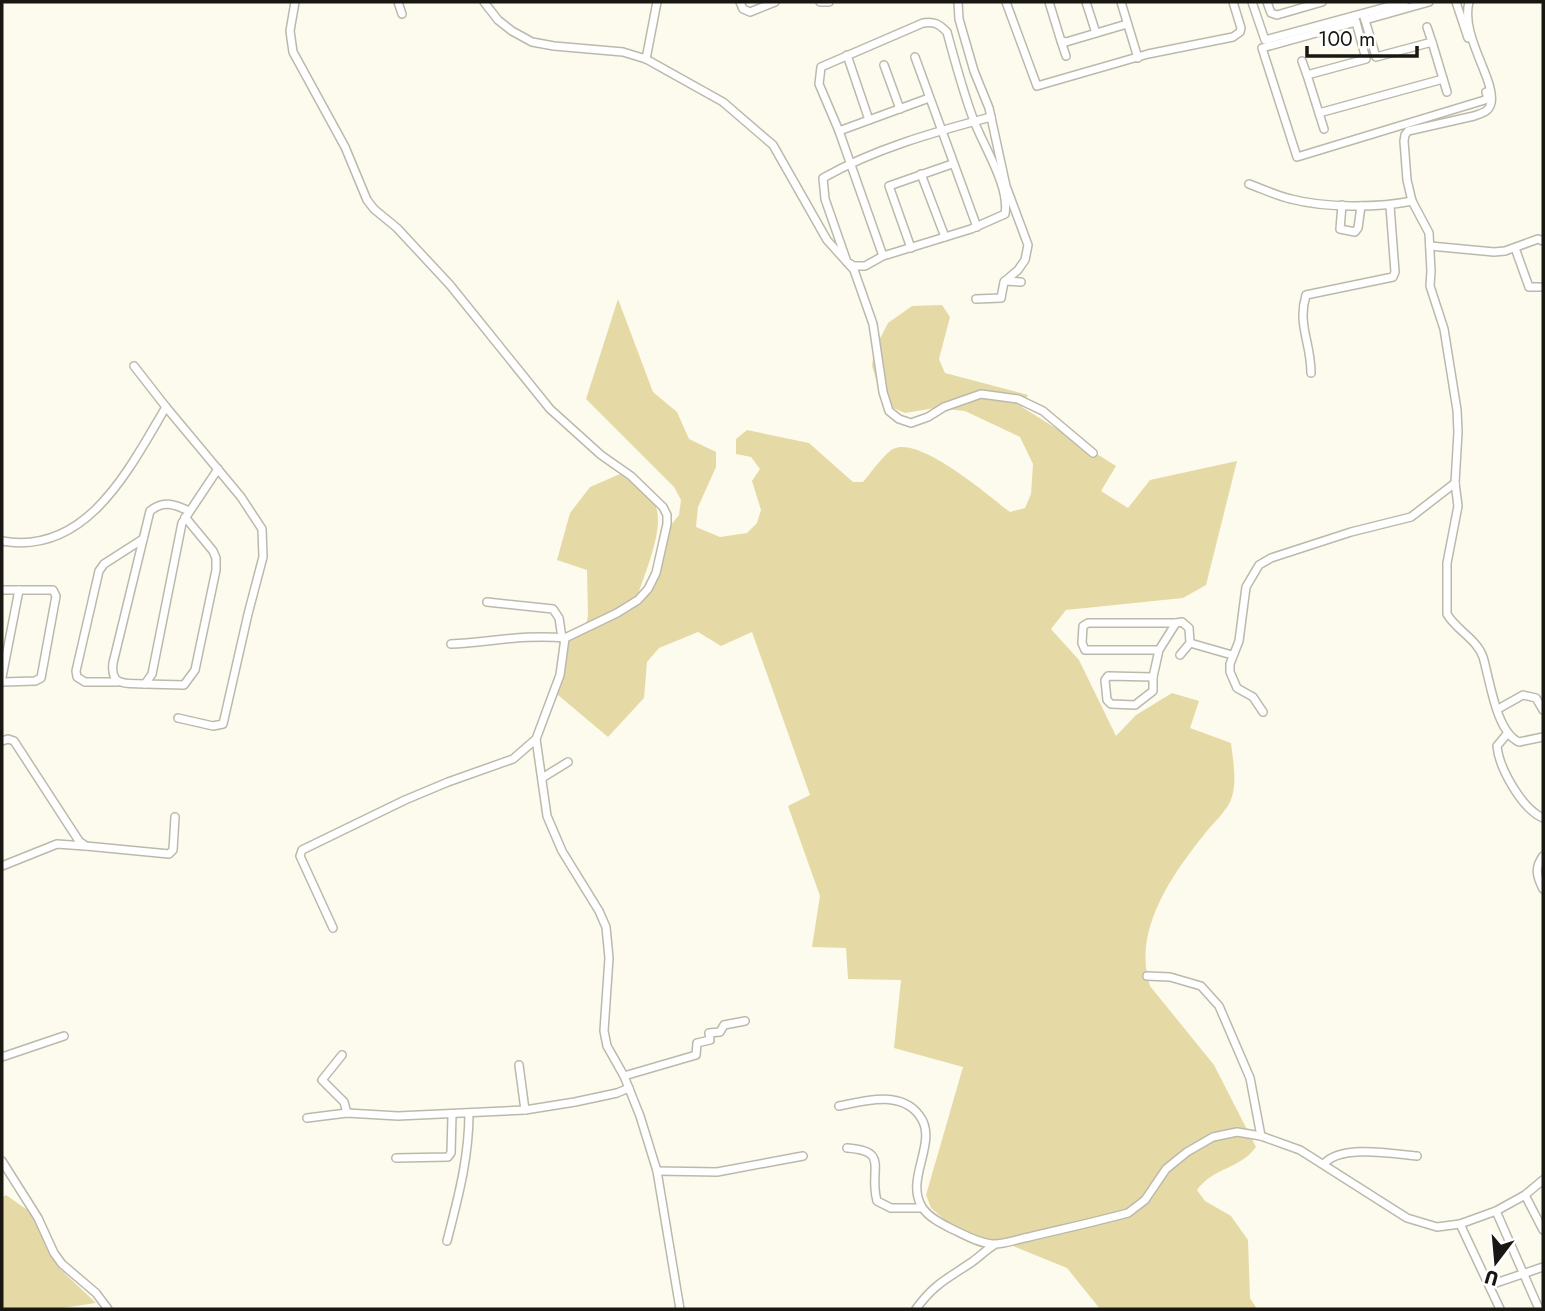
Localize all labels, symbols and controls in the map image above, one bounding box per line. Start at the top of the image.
scale bar [1307,14,1417,58]
text: 100 m [1318,24,1375,54]
north arrow [1461,1227,1531,1297]
text: U [1481,1263,1502,1293]

